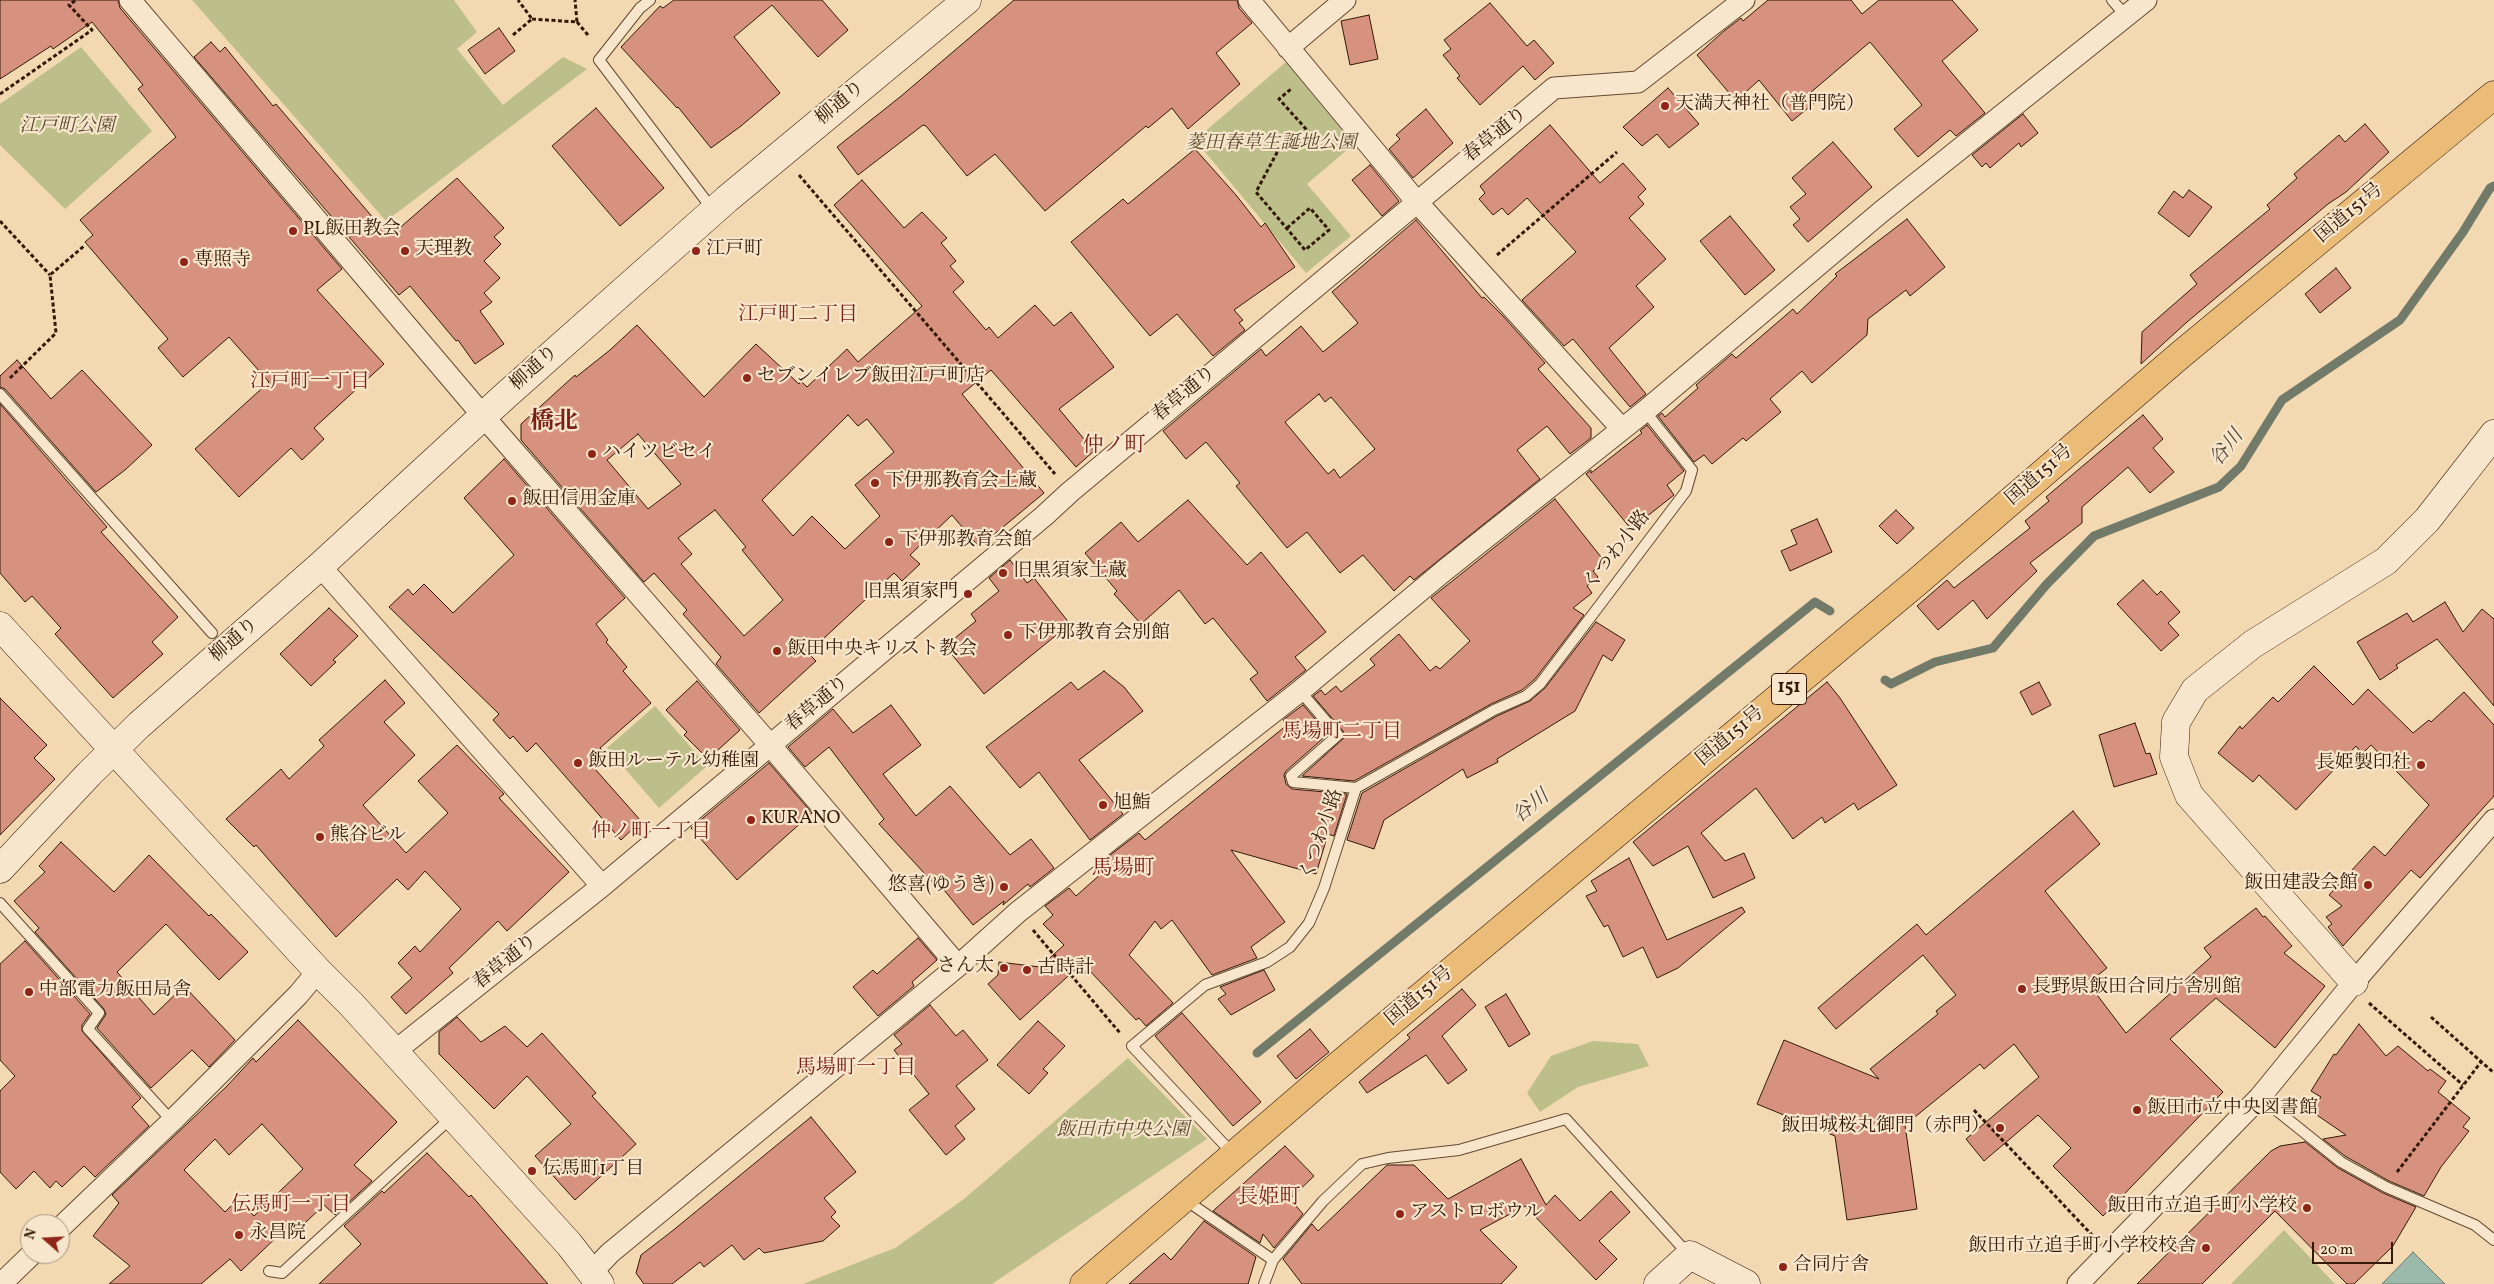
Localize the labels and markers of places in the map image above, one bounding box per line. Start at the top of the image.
place label: 天満天神社（普門院） [1675,95,1865,117]
marker: 天満天神社（普門院） [1659,100,1671,112]
place label: PL飯田教会 [303,220,401,242]
marker: PL飯田教会 [287,225,299,237]
place label: 天理教 [415,240,472,262]
place label: 江戸町 [706,240,763,262]
marker: 天理教 [399,245,411,257]
marker: 江戸町 [690,245,702,257]
place label: 専照寺 [194,251,251,273]
marker: 専照寺 [178,256,190,268]
place label: セブンイレブ飯田江戸町店 [757,367,985,389]
marker: セブンイレブ飯田江戸町店 [741,372,753,384]
place label: ハイツビセイ [602,443,716,465]
marker: ハイツビセイ [586,448,598,460]
place label: 下伊那教育会土蔵 [885,472,1037,494]
marker: 下伊那教育会土蔵 [869,477,881,489]
place label: 飯田信用金庫 [522,490,636,512]
marker: 飯田信用金庫 [506,495,518,507]
place label: 下伊那教育会館 [899,531,1032,553]
marker: 下伊那教育会館 [883,536,895,548]
place label: 旧黒須家土蔵 [1013,562,1127,584]
marker: 旧黒須家土蔵 [997,567,1009,579]
place label: 旧黒須家門 [863,583,958,605]
marker: 旧黒須家門 [962,588,974,600]
place label: 下伊那教育会別館 [1018,624,1170,646]
marker: 下伊那教育会別館 [1002,629,1014,641]
place label: 飯田中央キリスト教会 [787,640,977,662]
marker: 飯田中央キリスト教会 [771,645,783,657]
place label: 飯田ルーテル幼稚園 [588,752,759,774]
place label: 長姫製印社 [2316,754,2411,776]
marker: 飯田ルーテル幼稚園 [572,757,584,769]
marker: 長姫製印社 [2415,759,2427,771]
place label: 旭鮨 [1113,794,1151,816]
marker: 旭鮨 [1097,799,1109,811]
place label: KURANO [761,809,840,831]
marker: KURANO [745,814,757,826]
place label: 熊谷ビル [330,826,406,848]
marker: 熊谷ビル [314,831,326,843]
place label: 飯田建設会館 [2244,874,2358,896]
place label: 悠喜(ゆうき) [888,876,994,898]
marker: 飯田建設会館 [2362,879,2374,891]
marker: 悠喜(ゆうき) [998,881,1010,893]
place label: さん太 [937,957,994,979]
place label: 古時計 [1037,959,1094,981]
marker: さん太 [998,962,1010,974]
marker: 古時計 [1021,964,1033,976]
place label: 長野県飯田合同庁舎別館 [2032,978,2241,1000]
place label: 中部電力飯田局舎 [39,981,191,1003]
marker: 長野県飯田合同庁舎別館 [2016,983,2028,995]
marker: 中部電力飯田局舎 [23,986,35,998]
place label: 飯田市立中央図書館 [2147,1099,2318,1121]
marker: 飯田市立中央図書館 [2131,1104,2143,1116]
place label: 飯田城桜丸御門（赤門） [1781,1117,1990,1139]
marker: 飯田城桜丸御門（赤門） [1994,1122,2006,1134]
place label: 伝馬町1丁目 [542,1160,644,1182]
marker: 伝馬町1丁目 [526,1165,538,1177]
place label: 飯田市立追手町小学校 [2107,1197,2297,1219]
marker: 飯田市立追手町小学校 [2301,1202,2313,1214]
place label: アストロボウル [1410,1203,1543,1225]
marker: アストロボウル [1394,1208,1406,1220]
place label: 永昌院 [249,1224,306,1246]
marker: 永昌院 [233,1229,245,1241]
place label: 飯田市立追手町小学校校舎 [1968,1237,2196,1259]
marker: 飯田市立追手町小学校校舎 [2200,1242,2212,1254]
place label: 合同庁舎 [1793,1256,1869,1278]
marker: 合同庁舎 [1777,1261,1789,1273]

